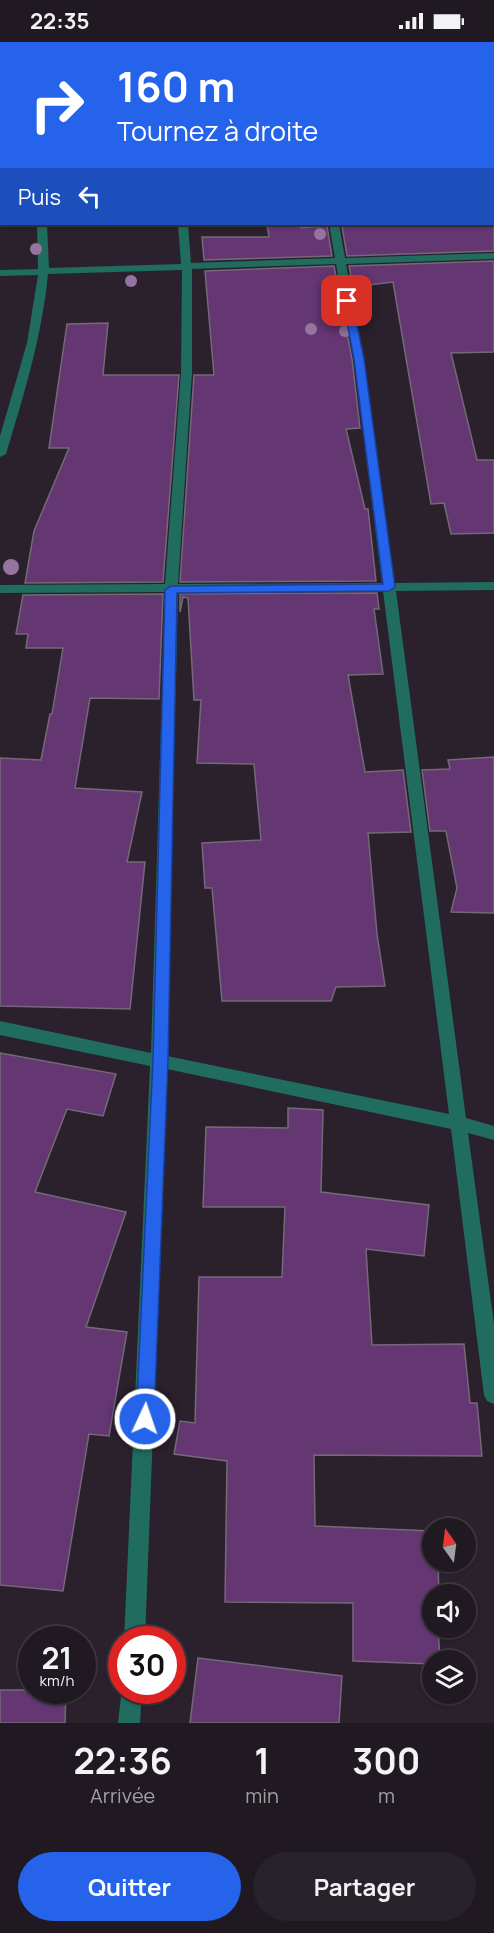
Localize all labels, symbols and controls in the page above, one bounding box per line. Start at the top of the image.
text: 22:35 [30,6,89,36]
text: 160 m [117,57,235,115]
icon: right [18,66,96,144]
text: Tournez à droite [117,112,318,149]
icon: left [73,180,106,213]
text: Puis [18,182,61,212]
pin [321,275,372,326]
icon: arrive [330,284,363,317]
position arrow [113,1387,177,1451]
north arrow [422,1518,476,1572]
map controls [422,1518,476,1704]
button: sound [422,1584,476,1638]
speed limit sign: 30 [108,1626,186,1704]
text: 21 [41,1637,73,1678]
button: layers [422,1650,476,1704]
text: km/h [40,1670,74,1691]
text: 22:36 [73,1736,172,1785]
text: 1 [254,1736,270,1785]
text: 300 [352,1736,421,1785]
text: Arrivée [90,1782,155,1809]
text: min [245,1782,279,1809]
text: m [378,1782,395,1809]
button: Quitter [18,1852,241,1921]
button: Partager [253,1852,476,1921]

